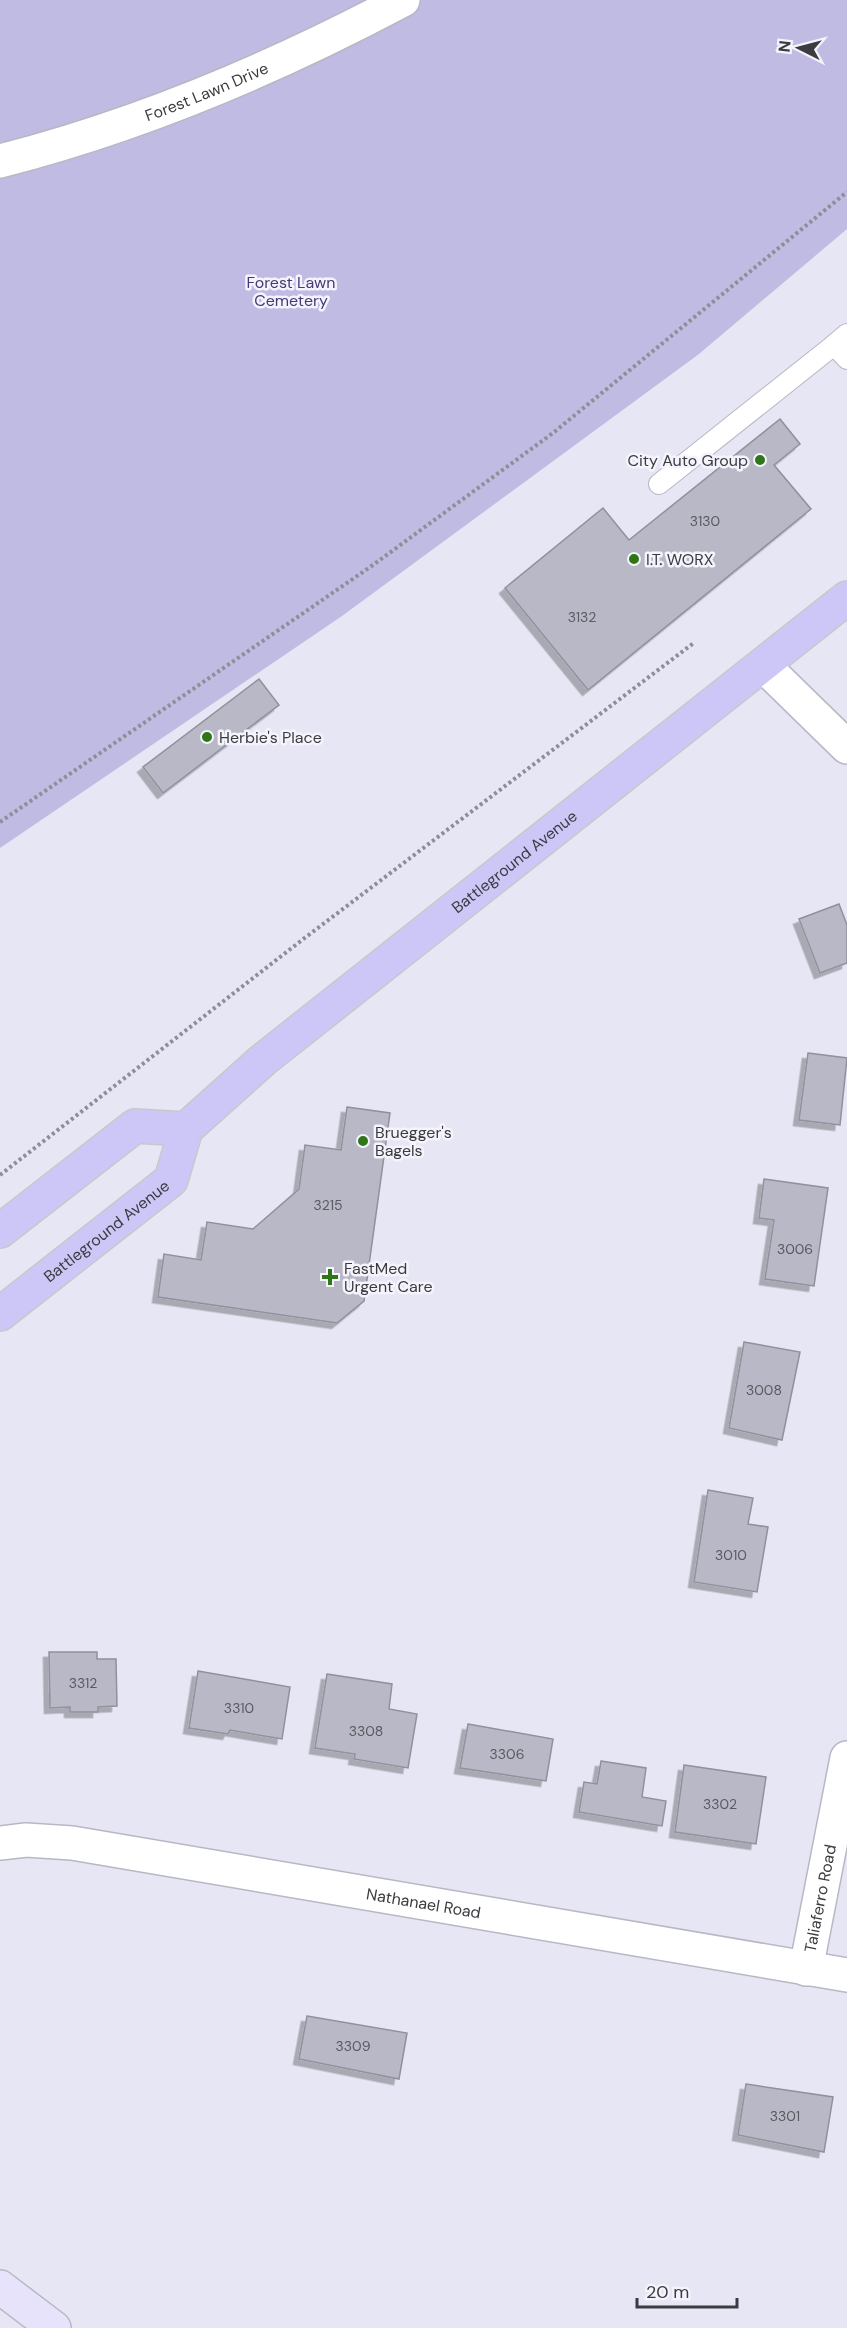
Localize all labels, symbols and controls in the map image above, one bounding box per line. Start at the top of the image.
north arrow [769,18,829,78]
text: N [774,40,796,53]
street label: Forest Lawn Drive [142,57,271,126]
park label: Forest Lawn Cemetery [247,272,336,311]
place label: City Auto Group [627,450,748,471]
marker: City Auto Group [753,453,767,467]
house number: 3130 [690,512,720,530]
place label: I.T. WORX [646,549,714,570]
marker: I.T. WORX [627,552,641,566]
house number: 3132 [568,608,596,626]
place label: Herbie's Place [219,727,322,748]
marker: Herbie's Place [200,730,214,744]
street label: Battleground Avenue [447,805,581,917]
place label: Bruegger's Bagels [375,1122,452,1161]
marker: Bruegger's Bagels [356,1134,370,1148]
street label: Battleground Avenue [39,1175,174,1287]
house number: 3215 [313,1196,343,1214]
house number: 3006 [777,1240,813,1258]
place label: FastMed Urgent Care [344,1258,433,1297]
marker: FastMed Urgent Care [321,1268,339,1286]
house number: 3008 [746,1381,782,1399]
house number: 3010 [715,1546,747,1564]
house number: 3312 [69,1674,97,1692]
house number: 3310 [224,1699,254,1717]
house number: 3308 [349,1722,383,1740]
house number: 3306 [490,1745,524,1763]
house number: 3302 [703,1795,737,1813]
street label: Taliaferro Road [799,1843,840,1954]
street label: Nathanael Road [365,1883,483,1923]
house number: 3309 [336,2037,371,2055]
house number: 3301 [770,2107,800,2125]
scale bar [637,2271,738,2309]
text: 20 m [646,2280,689,2304]

